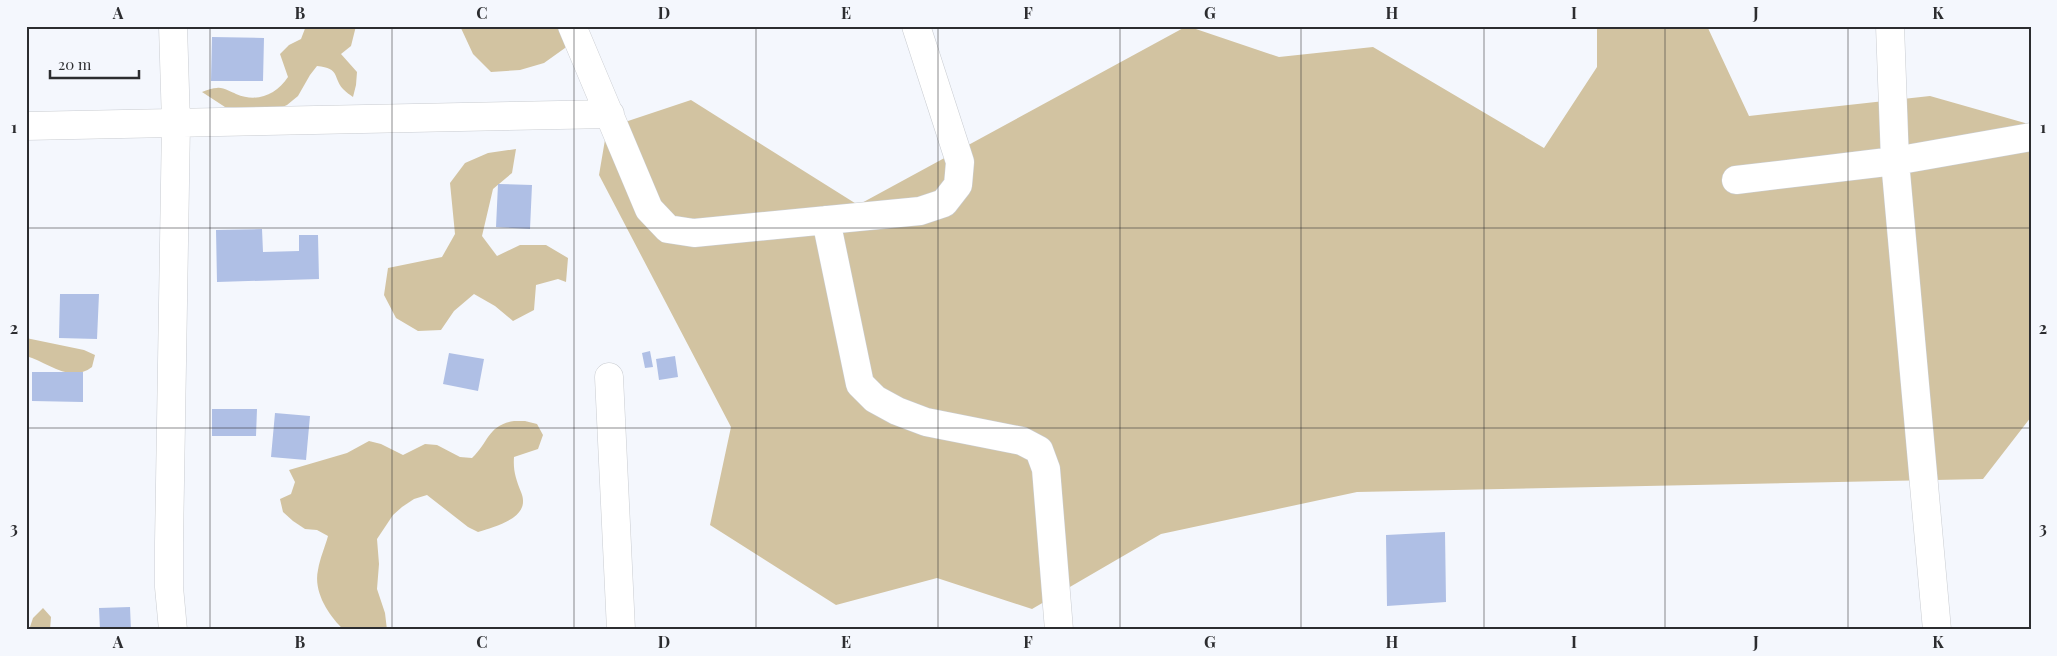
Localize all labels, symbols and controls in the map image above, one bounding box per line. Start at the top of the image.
text: A [112,2,124,23]
text: B [295,2,306,23]
text: C [476,2,488,23]
text: D [658,2,670,23]
text: E [841,2,851,23]
text: F [1023,2,1033,23]
text: G [1204,2,1216,23]
text: H [1386,2,1399,23]
text: I [1571,2,1577,23]
text: J [1752,2,1759,23]
text: K [1932,2,1944,23]
scale bar [50,48,139,80]
text: 20 m [58,54,92,74]
text: 1 [11,116,17,137]
text: 1 [2040,116,2046,137]
text: 2 [10,317,18,338]
text: 2 [2039,317,2047,338]
text: 3 [10,517,18,538]
text: 3 [2039,517,2047,538]
text: A [112,631,124,652]
text: B [295,631,306,652]
text: C [476,631,488,652]
text: D [658,631,670,652]
text: E [841,631,851,652]
text: F [1023,631,1033,652]
text: G [1204,631,1216,652]
text: H [1386,631,1399,652]
text: I [1571,631,1577,652]
text: J [1752,631,1759,652]
text: K [1932,631,1944,652]

